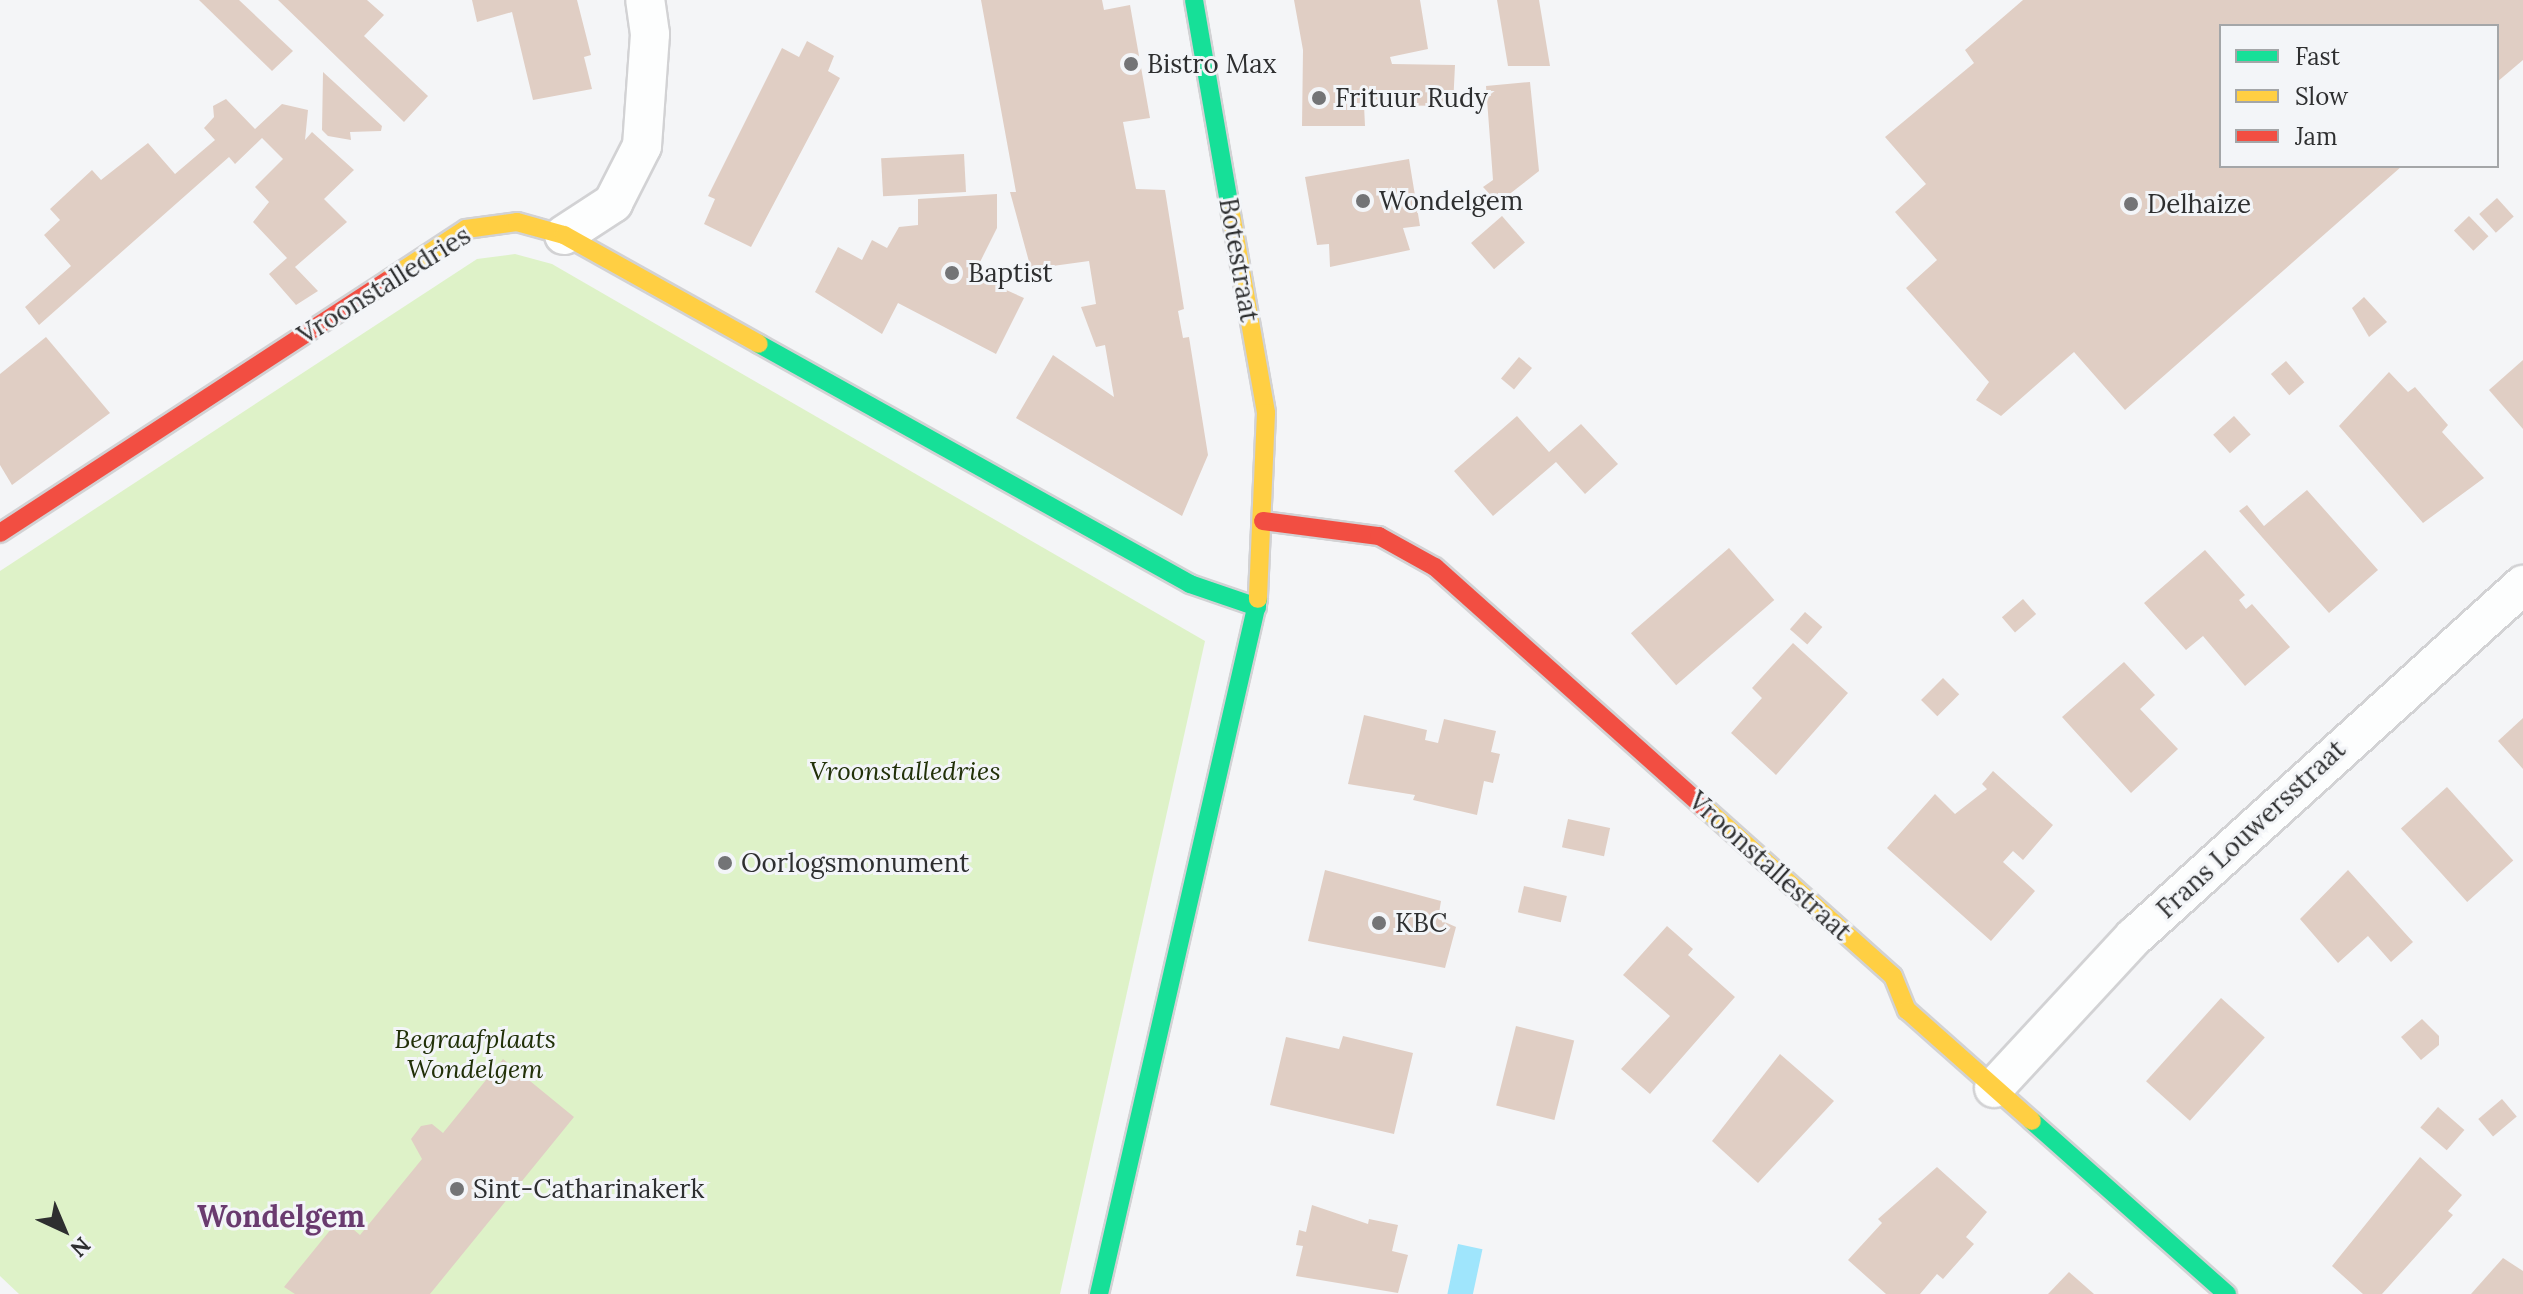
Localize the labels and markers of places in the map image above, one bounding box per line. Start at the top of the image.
place label: Bistro Max [1147,48,1277,80]
marker: Bistro Max [1122,55,1140,73]
place label: Frituur Rudy [1335,82,1488,114]
marker: Frituur Rudy [1310,89,1328,107]
place label: Wondelgem [1379,185,1523,217]
place label: Delhaize [2147,188,2251,220]
marker: Wondelgem [1354,192,1372,210]
marker: Delhaize [2122,195,2140,213]
place label: Baptist [968,257,1053,289]
marker: Baptist [943,264,961,282]
place label: Oorlogsmonument [741,847,969,879]
marker: Oorlogsmonument [716,854,734,872]
place label: KBC [1395,907,1447,939]
marker: KBC [1370,914,1388,932]
place label: Sint-Catharinakerk [473,1173,704,1205]
marker: Sint-Catharinakerk [448,1180,466,1198]

